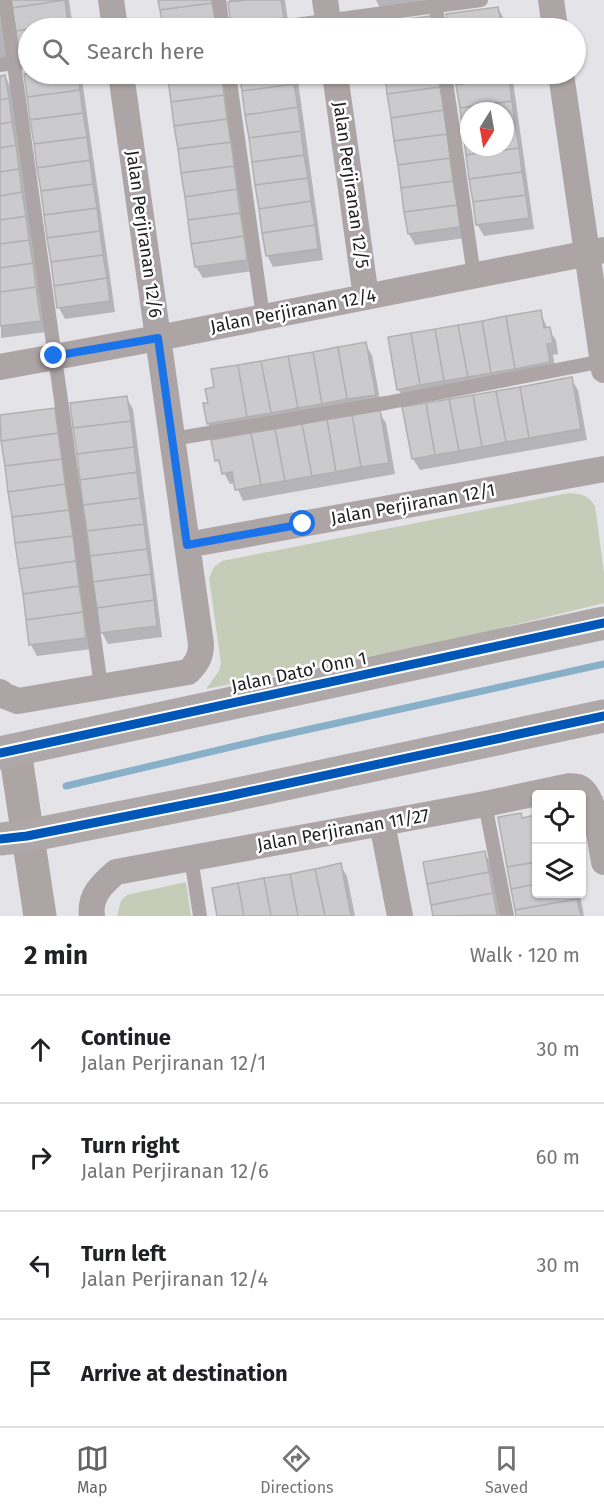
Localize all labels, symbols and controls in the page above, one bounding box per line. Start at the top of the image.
search box [18,18,586,84]
icon: search [39,35,72,68]
text: Search here [87,38,205,65]
street label: Jalan Perjiranan 12/5 [328,100,374,270]
north arrow [460,102,514,156]
street label: Jalan Perjiranan 12/6 [121,149,167,319]
street label: Jalan Perjiranan 12/4 [208,284,378,338]
route end [40,342,66,368]
street label: Jalan Perjiranan 12/1 [329,479,497,529]
route start [289,510,315,536]
street label: Jalan Dato' Onn 1 [229,647,369,697]
map controls [532,790,586,898]
button: locate [532,790,586,844]
street label: Jalan Perjiranan 11/27 [255,804,431,856]
button: layers [532,844,586,898]
text: 2 min [24,940,88,971]
text: Walk · 120 m [470,943,580,967]
text: Continue [81,1024,171,1051]
icon: ahead [24,1033,57,1066]
text: 30 m [536,1037,580,1061]
text: Jalan Perjiranan 12/1 [81,1051,266,1075]
text: Turn right [81,1132,180,1159]
icon: right [24,1141,57,1174]
text: 60 m [536,1145,580,1169]
text: Jalan Perjiranan 12/6 [81,1159,269,1183]
text: Turn left [81,1240,166,1267]
icon: left [24,1249,57,1282]
text: 30 m [536,1253,580,1277]
text: Jalan Perjiranan 12/4 [81,1267,268,1291]
icon: arrive [24,1357,57,1390]
text: Arrive at destination [81,1360,288,1387]
tab: Map [76,1442,109,1497]
tab: Directions [260,1442,334,1497]
tab: Saved [485,1442,528,1497]

